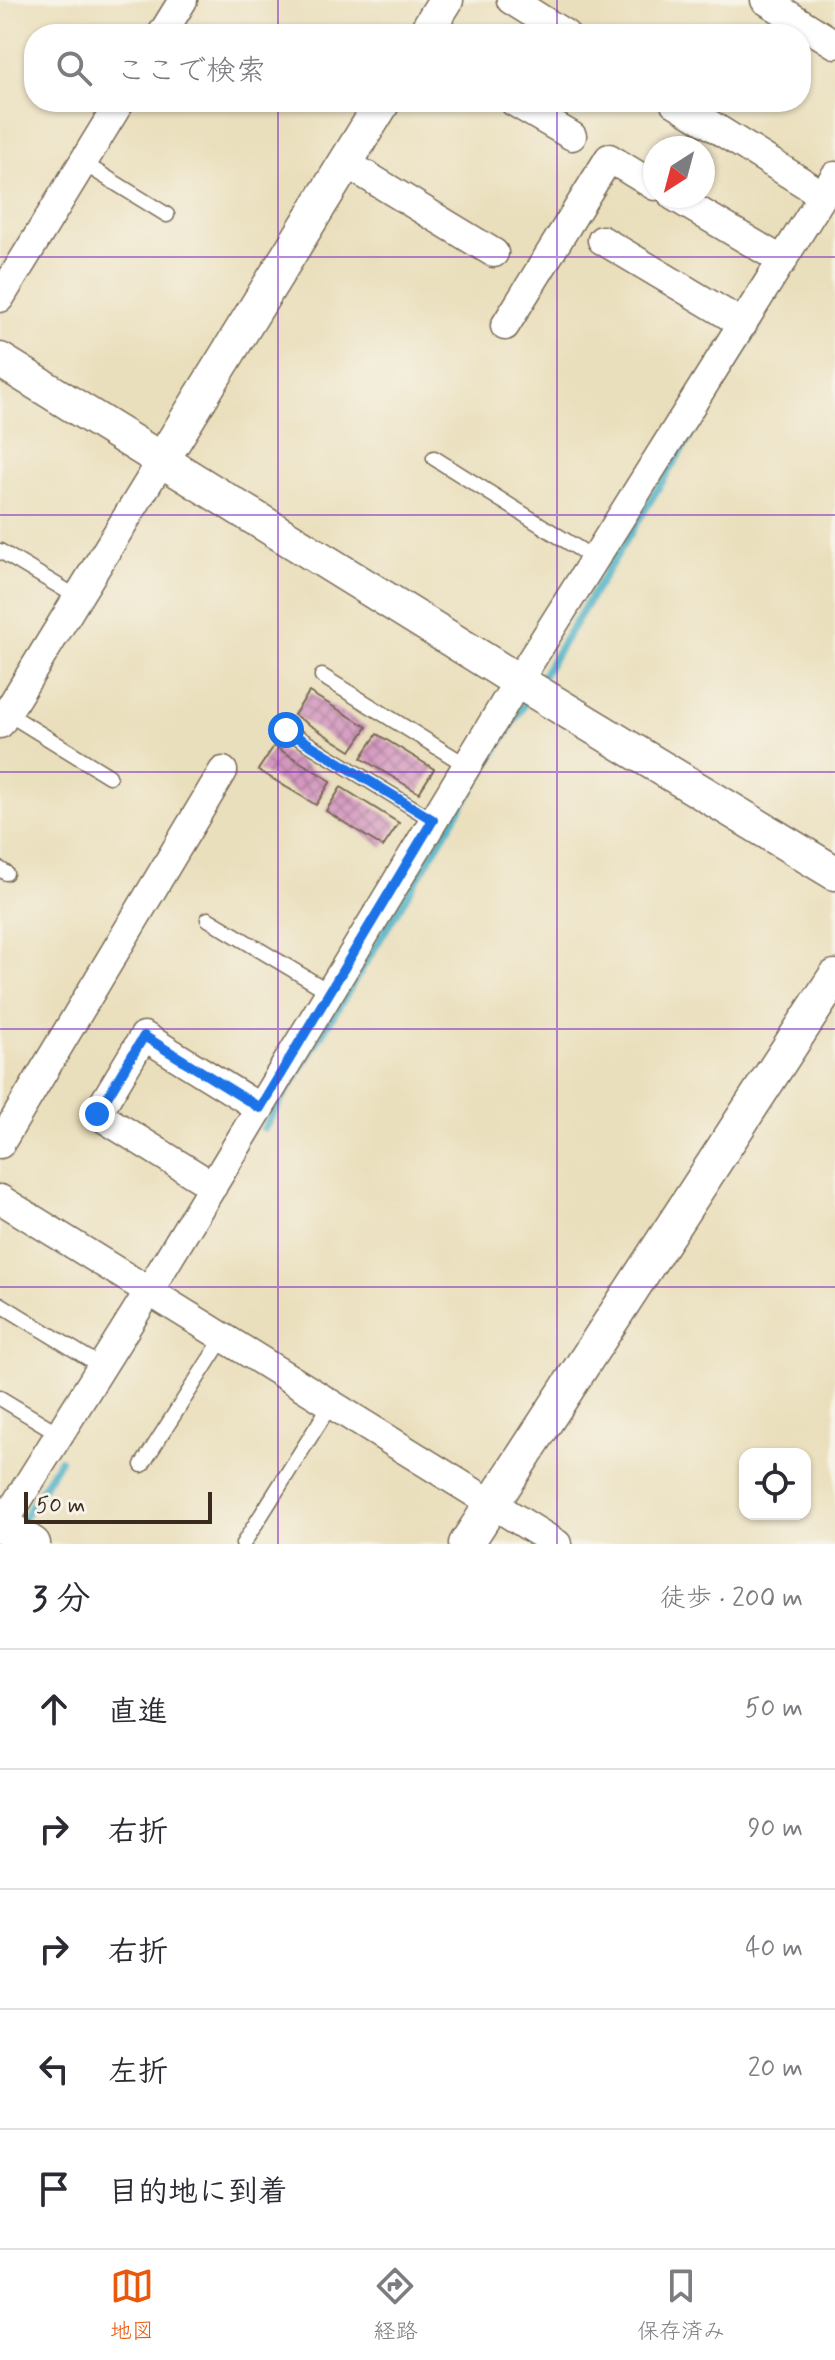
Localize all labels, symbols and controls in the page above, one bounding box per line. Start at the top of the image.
search box [24,24,811,112]
icon: search [52,46,96,90]
text: ここで検索 [116,52,266,91]
north arrow [643,136,715,208]
route start [268,712,304,748]
route end [79,1096,115,1132]
map controls [739,1448,811,1520]
button: locate [739,1448,811,1520]
scale bar [24,1488,212,1524]
text: 50 m [36,1492,85,1520]
text: 3 分 [32,1577,91,1622]
text: 徒歩 · 200 m [660,1582,803,1616]
icon: ahead [32,1687,76,1731]
text: 50 m [745,1692,803,1726]
text: 直進 [108,1693,168,1732]
icon: right [32,1807,76,1851]
text: 90 m [748,1812,803,1846]
text: 右折 [108,1813,168,1852]
icon: right [32,1927,76,1971]
text: 40 m [745,1932,803,1966]
text: 右折 [108,1933,168,1972]
icon: left [32,2047,76,2091]
text: 20 m [748,2052,803,2086]
text: 左折 [108,2053,168,2092]
icon: arrive [32,2167,76,2211]
text: 目的地に到着 [108,2173,288,2212]
tab: 地図 [110,2264,154,2346]
tab: 経路 [373,2264,417,2346]
tab: 保存済み [637,2264,725,2346]

